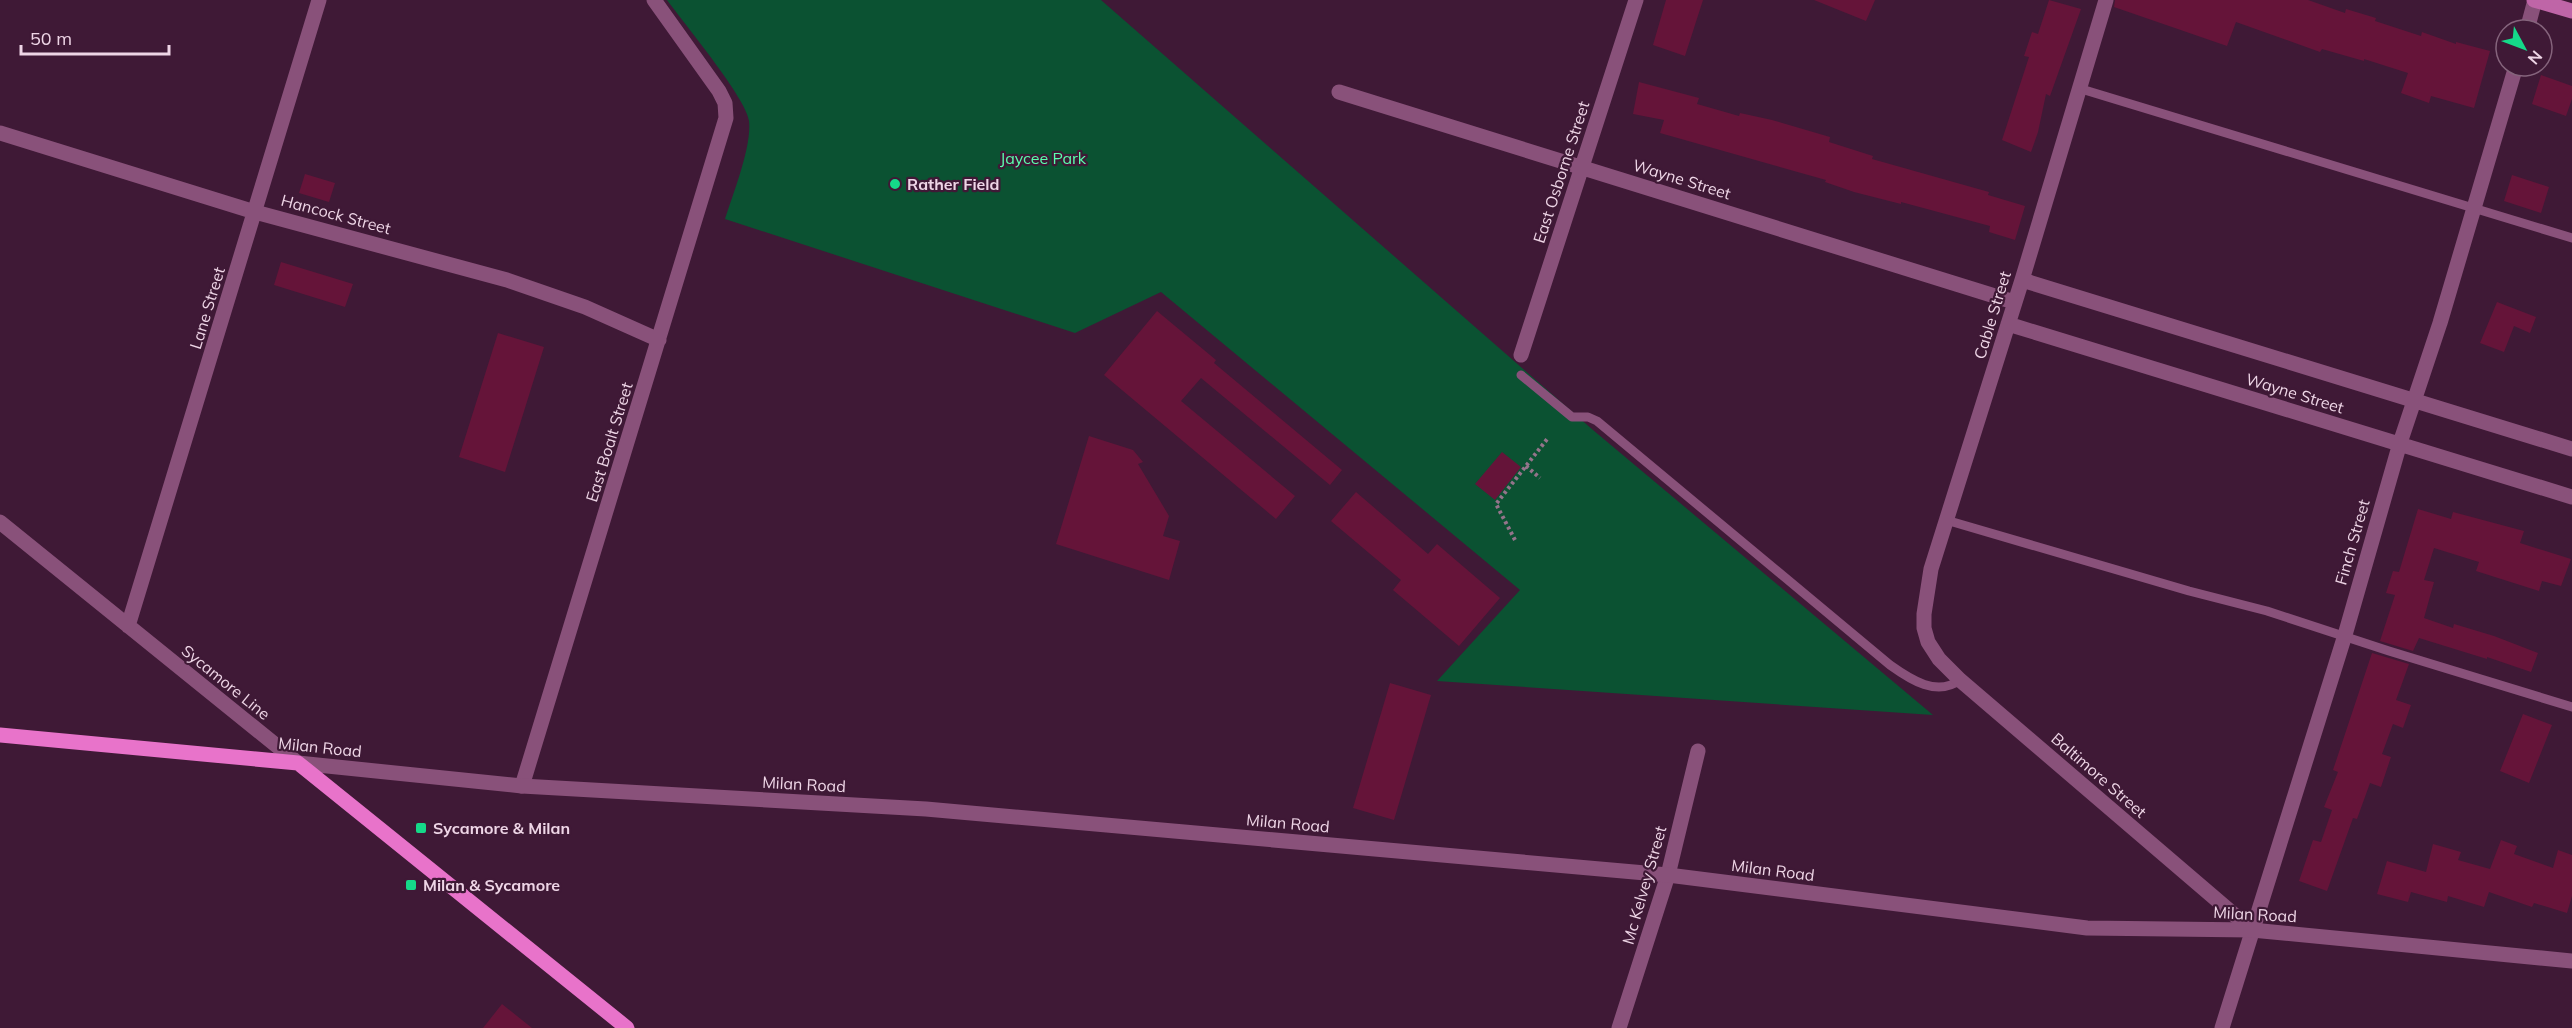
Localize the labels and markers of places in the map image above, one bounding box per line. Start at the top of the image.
place label: Rather Field [907,174,999,194]
marker: Rather Field [888,177,902,191]
place label: Sycamore & Milan [433,818,570,838]
marker: Sycamore & Milan [414,821,428,835]
place label: Milan & Sycamore [423,875,560,895]
marker: Milan & Sycamore [404,878,418,892]

